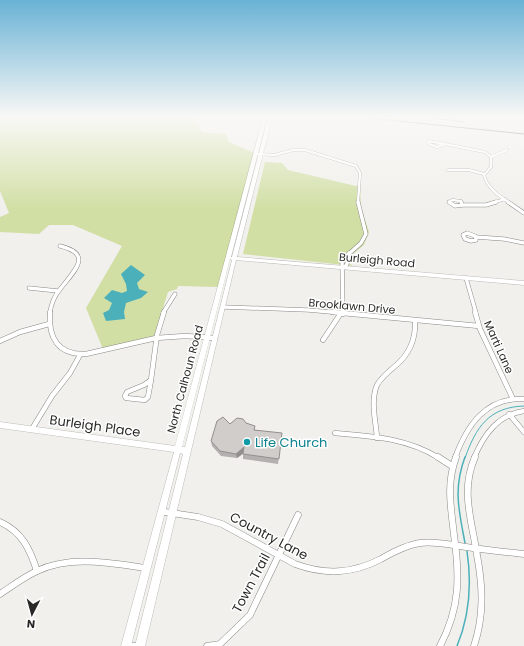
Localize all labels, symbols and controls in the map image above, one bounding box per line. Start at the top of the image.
street label: Burleigh Road [338,249,416,271]
street label: Brooklawn Drive [308,294,396,318]
street label: Marti Lane [480,318,518,376]
street label: North Calhoun Road [163,323,207,435]
street label: Burleigh Place [48,410,142,442]
place label: Life Church [255,433,327,452]
marker: Life Church [242,437,252,447]
street label: Country Lane [227,507,311,565]
street label: Town Trail [227,550,275,616]
north arrow [12,594,52,634]
text: N [26,616,36,632]

